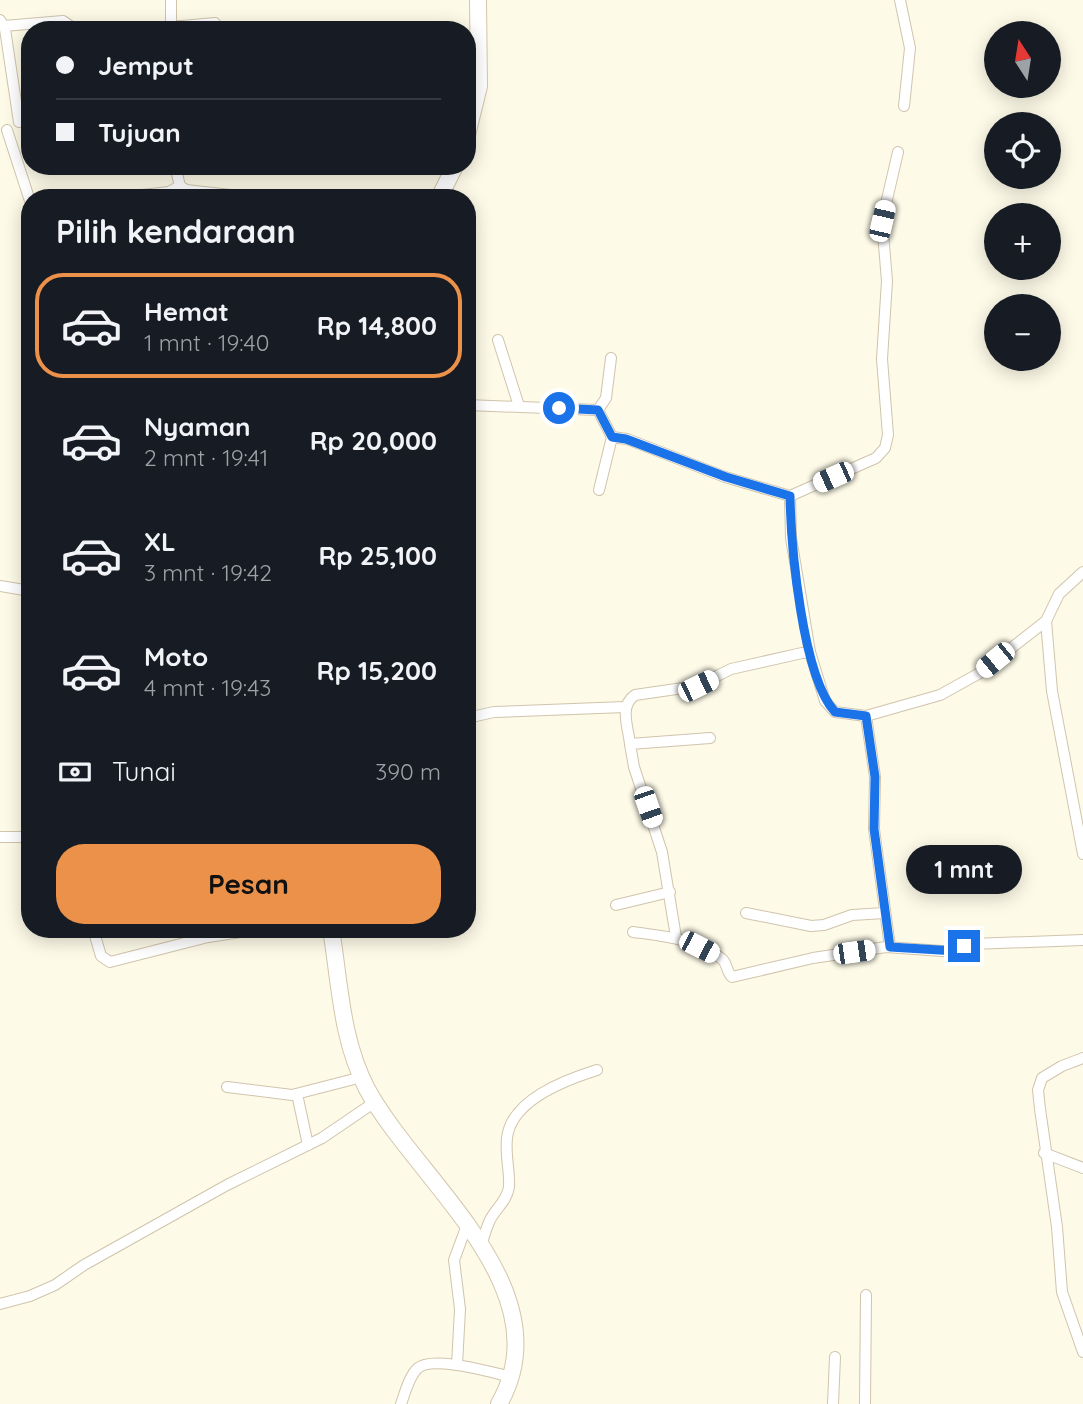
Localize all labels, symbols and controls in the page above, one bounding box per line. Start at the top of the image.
north arrow [984,21,1060,98]
map controls [984,21,1061,371]
text: Jemput [98,49,194,82]
button: locate [984,112,1061,189]
text: Tujuan [98,116,181,149]
car [868,198,897,244]
button: + [984,203,1061,280]
text: Pilih kendaraan [56,211,296,251]
icon: car [60,294,123,357]
button: − [984,294,1061,371]
text: Hemat [144,295,229,328]
text: Rp 14,800 [317,309,437,342]
text: 1 mnt · 19:40 [144,328,269,357]
route start [543,392,575,424]
icon: car [60,409,123,472]
text: Nyaman [144,410,251,443]
text: Rp 20,000 [310,424,437,457]
text: 2 mnt · 19:41 [144,443,268,472]
car [810,459,857,495]
icon: car [60,524,123,587]
text: XL [144,525,176,558]
text: Rp 25,100 [318,539,437,572]
text: 3 mnt · 19:42 [144,558,272,587]
icon: car [60,639,123,702]
car [973,639,1018,681]
text: Moto [144,640,208,673]
text: Rp 15,200 [317,654,437,687]
car [675,667,722,705]
text: 4 mnt · 19:43 [144,673,271,702]
icon: cash [56,753,94,791]
text: Tunai [112,755,176,788]
text: 390 m [375,757,441,786]
car [632,784,665,830]
button: Pesan [56,844,441,924]
callout: 1 mnt [906,844,1022,894]
text: 1 mnt [934,855,994,884]
car [676,928,723,966]
route end [948,930,980,962]
car [832,939,877,965]

